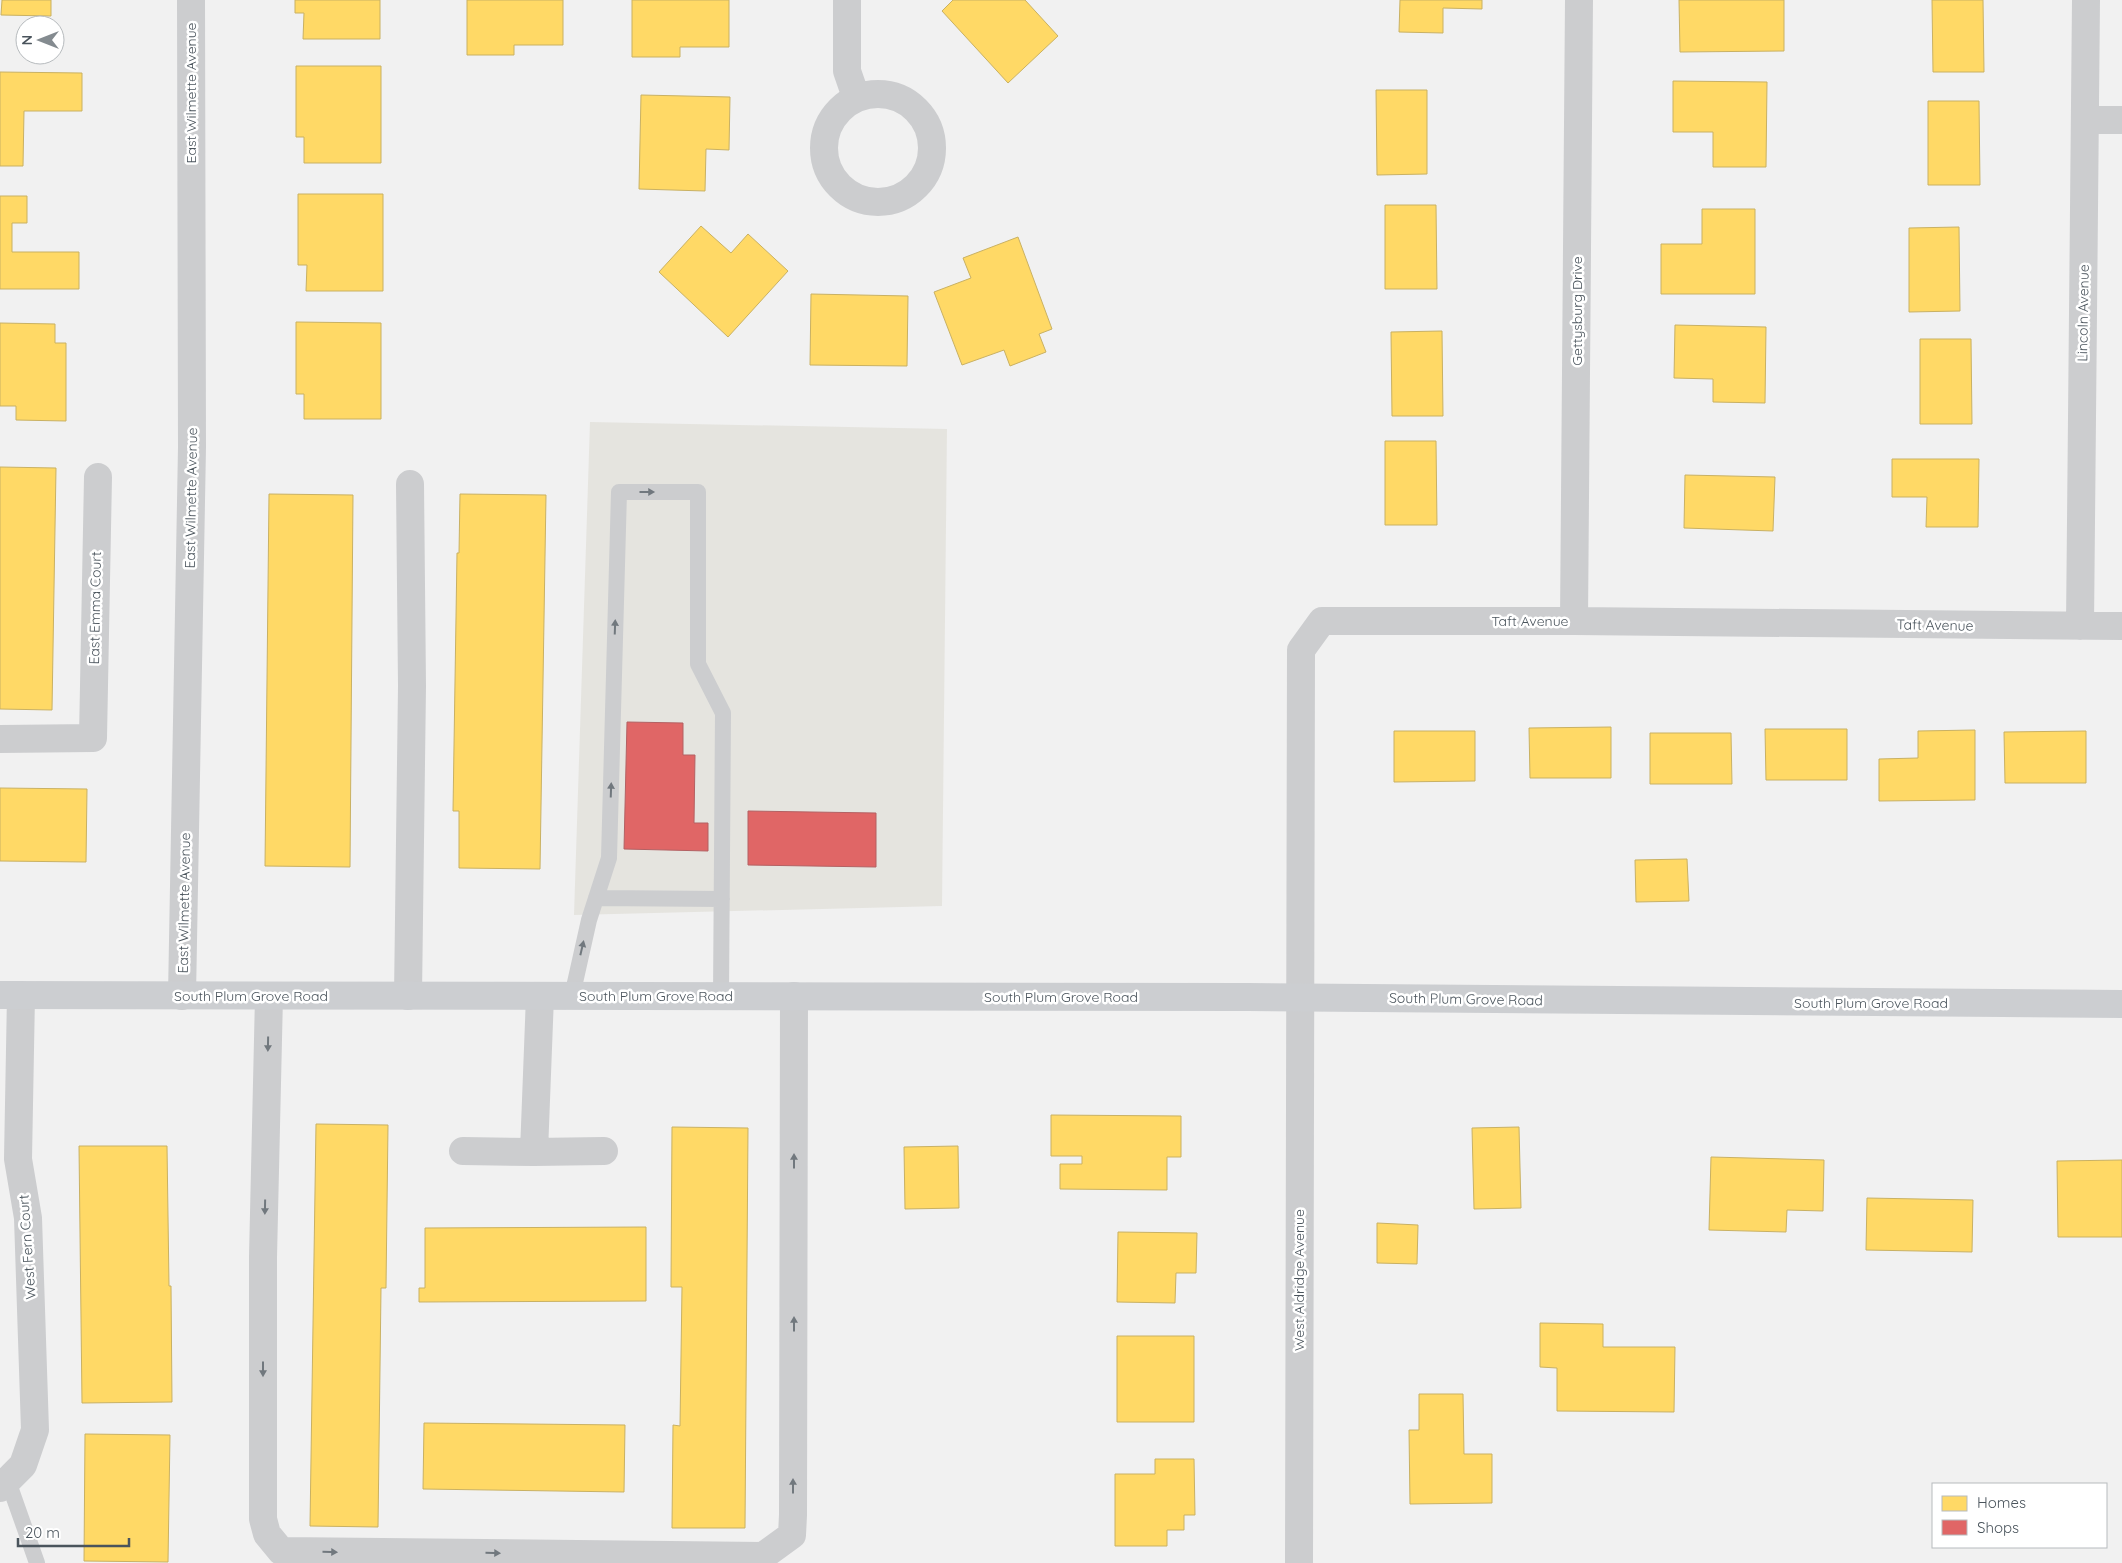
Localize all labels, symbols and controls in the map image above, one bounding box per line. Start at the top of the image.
north arrow [15,15,65,65]
street label: East Wilmette Avenue [182,22,200,164]
text: N [18,35,36,45]
street label: Gettysburg Drive [1568,256,1586,366]
street label: Lincoln Avenue [2073,264,2093,362]
street label: East Wilmette Avenue [181,427,201,569]
one-way arrow [639,488,655,496]
street label: East Emma Court [85,551,105,665]
street label: Taft Avenue [1491,612,1569,630]
street label: Taft Avenue [1896,615,1974,635]
one-way arrow [612,619,620,635]
one-way arrow [607,782,615,798]
street label: East Wilmette Avenue [174,832,194,974]
one-way arrow [579,940,587,956]
street label: South Plum Grove Road [174,987,328,1005]
street label: South Plum Grove Road [579,987,733,1005]
street label: South Plum Grove Road [984,988,1138,1006]
street label: South Plum Grove Road [1389,989,1543,1009]
street label: South Plum Grove Road [1794,994,1948,1012]
one-way arrow [264,1037,272,1053]
one-way arrow [790,1153,798,1169]
street label: West Fern Court [14,1194,40,1300]
one-way arrow [260,1199,268,1215]
street label: West Aldridge Avenue [1290,1209,1308,1351]
one-way arrow [790,1315,798,1331]
one-way arrow [259,1361,267,1377]
one-way arrow [790,1478,798,1494]
legend [1932,1483,2107,1548]
text: Homes [1977,1493,2026,1512]
scale bar [18,1516,129,1548]
text: Shops [1977,1518,2019,1537]
text: 20 m [25,1523,60,1542]
one-way arrow [322,1548,338,1556]
one-way arrow [485,1549,501,1557]

